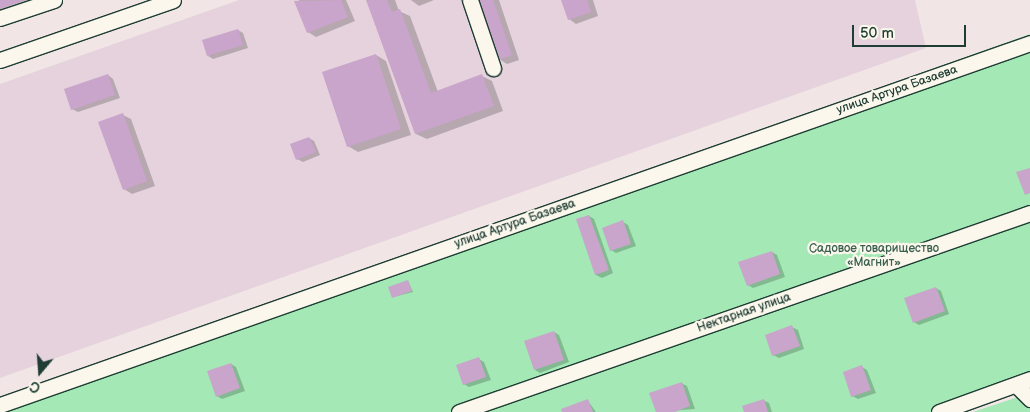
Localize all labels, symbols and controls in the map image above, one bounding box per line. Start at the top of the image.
scale bar [855,15,969,47]
text: 50 m [860,24,894,43]
street label: улица Артура Базаева [835,63,959,117]
street label: улица Артура Базаева [453,197,577,251]
park label: Садовое товарищество «Магнит» [809,242,939,270]
street label: Нектарная улица [695,290,793,336]
north arrow [15,347,65,397]
text: С [28,377,42,396]

